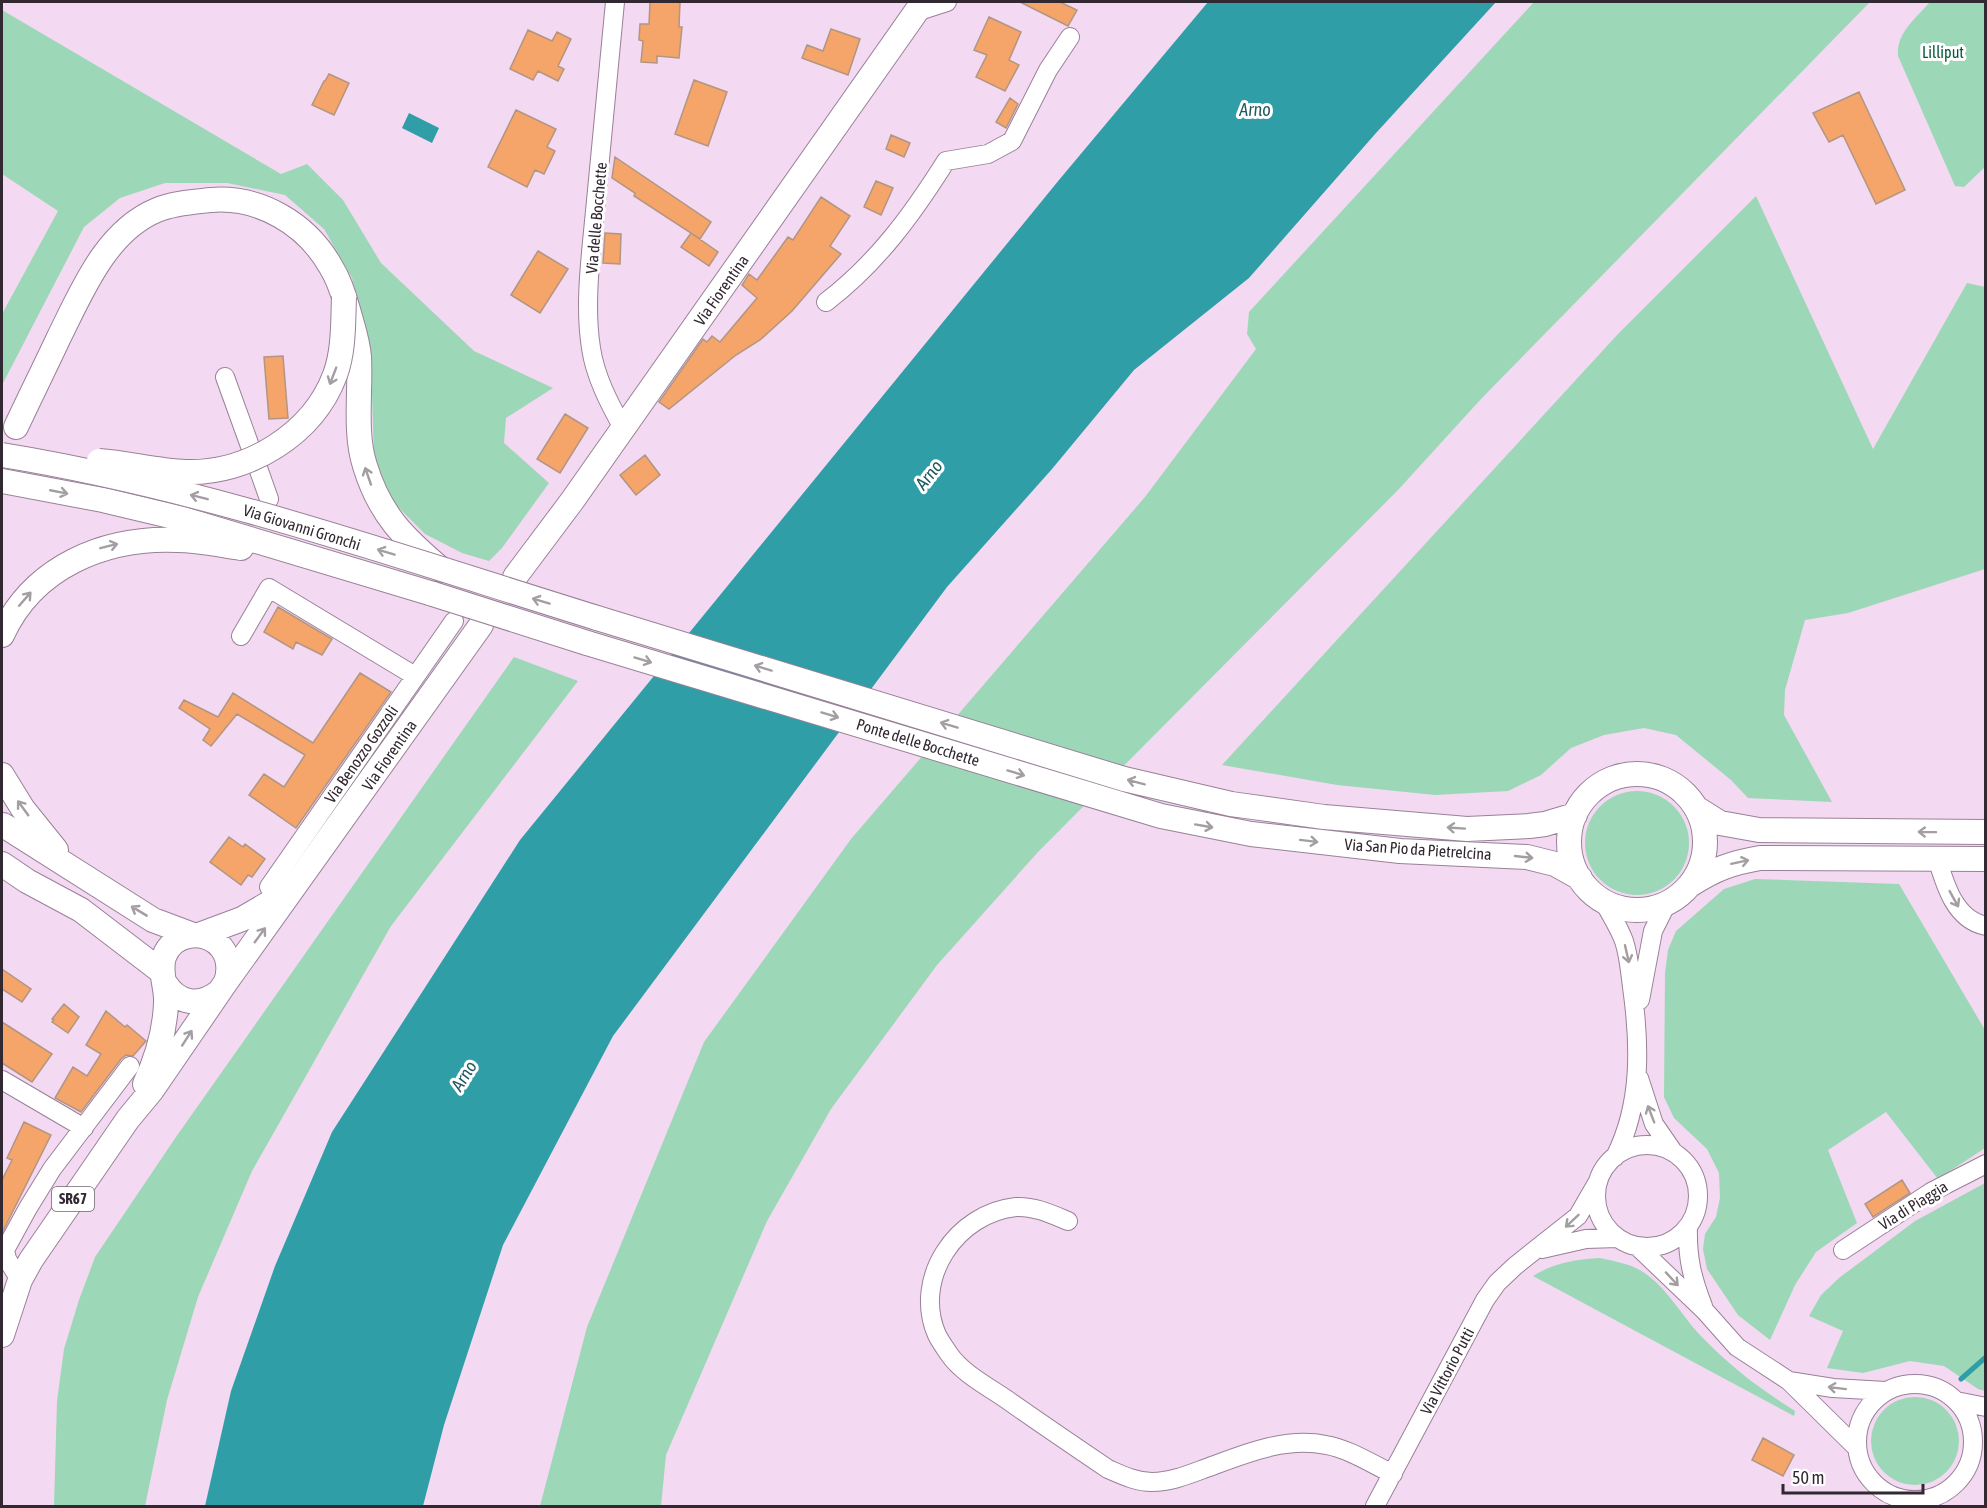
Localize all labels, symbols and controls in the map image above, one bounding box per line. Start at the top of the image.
park label: Lilliput [1922,43,1964,62]
water label: Arno [1238,99,1271,120]
street label: Via delle Bocchette [582,161,610,275]
street label: Via Fiorentina [690,251,752,329]
one-way arrow [327,366,338,384]
water label: Arno [910,456,947,494]
one-way arrow [362,467,373,486]
one-way arrow [49,487,68,498]
one-way arrow [190,491,209,503]
street label: Via Giovanni Gronchi [241,501,363,553]
one-way arrow [100,540,119,552]
one-way arrow [377,546,396,557]
one-way arrow [18,592,32,607]
one-way arrow [532,595,551,606]
one-way arrow [633,655,652,666]
one-way arrow [754,662,773,673]
street label: Via Benozzo Gozzoli [321,702,401,806]
one-way arrow [820,710,839,721]
street label: Ponte delle Bocchette [854,715,982,769]
street label: Via Fiorentina [358,716,420,794]
one-way arrow [940,719,959,730]
one-way arrow [1006,768,1025,779]
one-way arrow [1126,775,1145,787]
one-way arrow [16,801,29,817]
one-way arrow [1193,820,1213,831]
one-way arrow [1446,823,1466,834]
one-way arrow [1918,826,1938,838]
street label: Via San Pio da Pietrelcina [1344,835,1492,863]
one-way arrow [1299,836,1319,847]
one-way arrow [1514,851,1534,862]
one-way arrow [1731,855,1750,867]
one-way arrow [1948,890,1960,907]
one-way arrow [131,905,148,917]
one-way arrow [254,927,266,943]
one-way arrow [1621,944,1633,963]
one-way arrow [181,1031,193,1047]
water label: Arno [446,1057,481,1095]
one-way arrow [1645,1105,1656,1124]
street label: Via di Piaggia [1875,1177,1951,1234]
road number: SR67 [52,1187,94,1211]
one-way arrow [1565,1213,1580,1227]
one-way arrow [1664,1271,1679,1286]
street label: Via Vittorio Putti [1417,1324,1477,1418]
one-way arrow [1828,1383,1848,1394]
scale bar [1783,1457,1922,1495]
text: 50 m [1792,1467,1824,1488]

